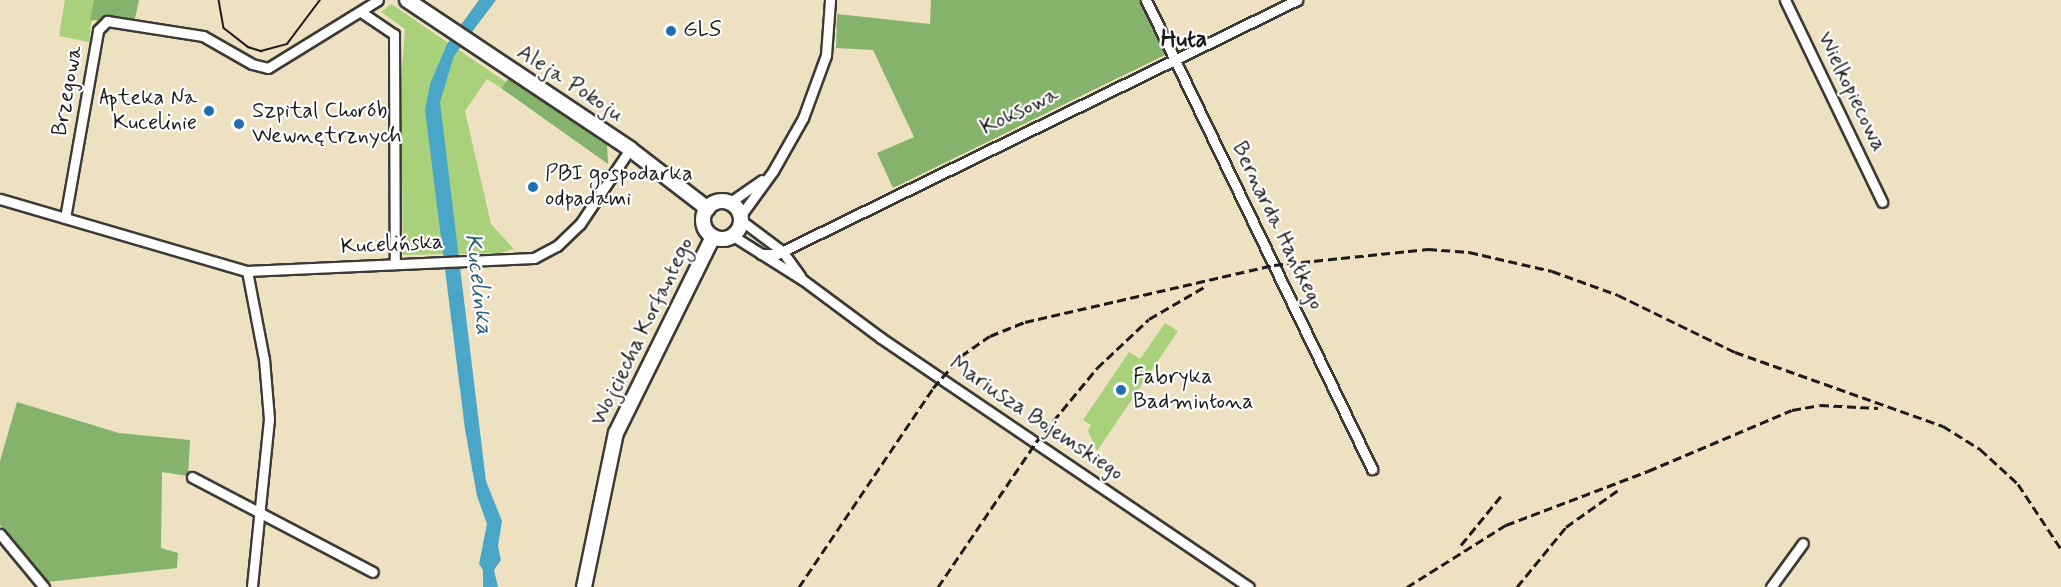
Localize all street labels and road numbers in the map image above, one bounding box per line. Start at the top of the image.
street label: Wielkopiecowa [1811,28,1891,156]
street label: Aleja Pokoju [514,41,626,127]
street label: Brzegowa [47,44,89,138]
street label: Koksowa [977,82,1063,142]
street label: Bernarda Hantkego [1224,136,1330,316]
street label: Kucelińska [340,229,444,261]
street label: Wojciecha Korfantego [586,235,700,429]
street label: Mariusza Bojemskiego [938,347,1134,491]

